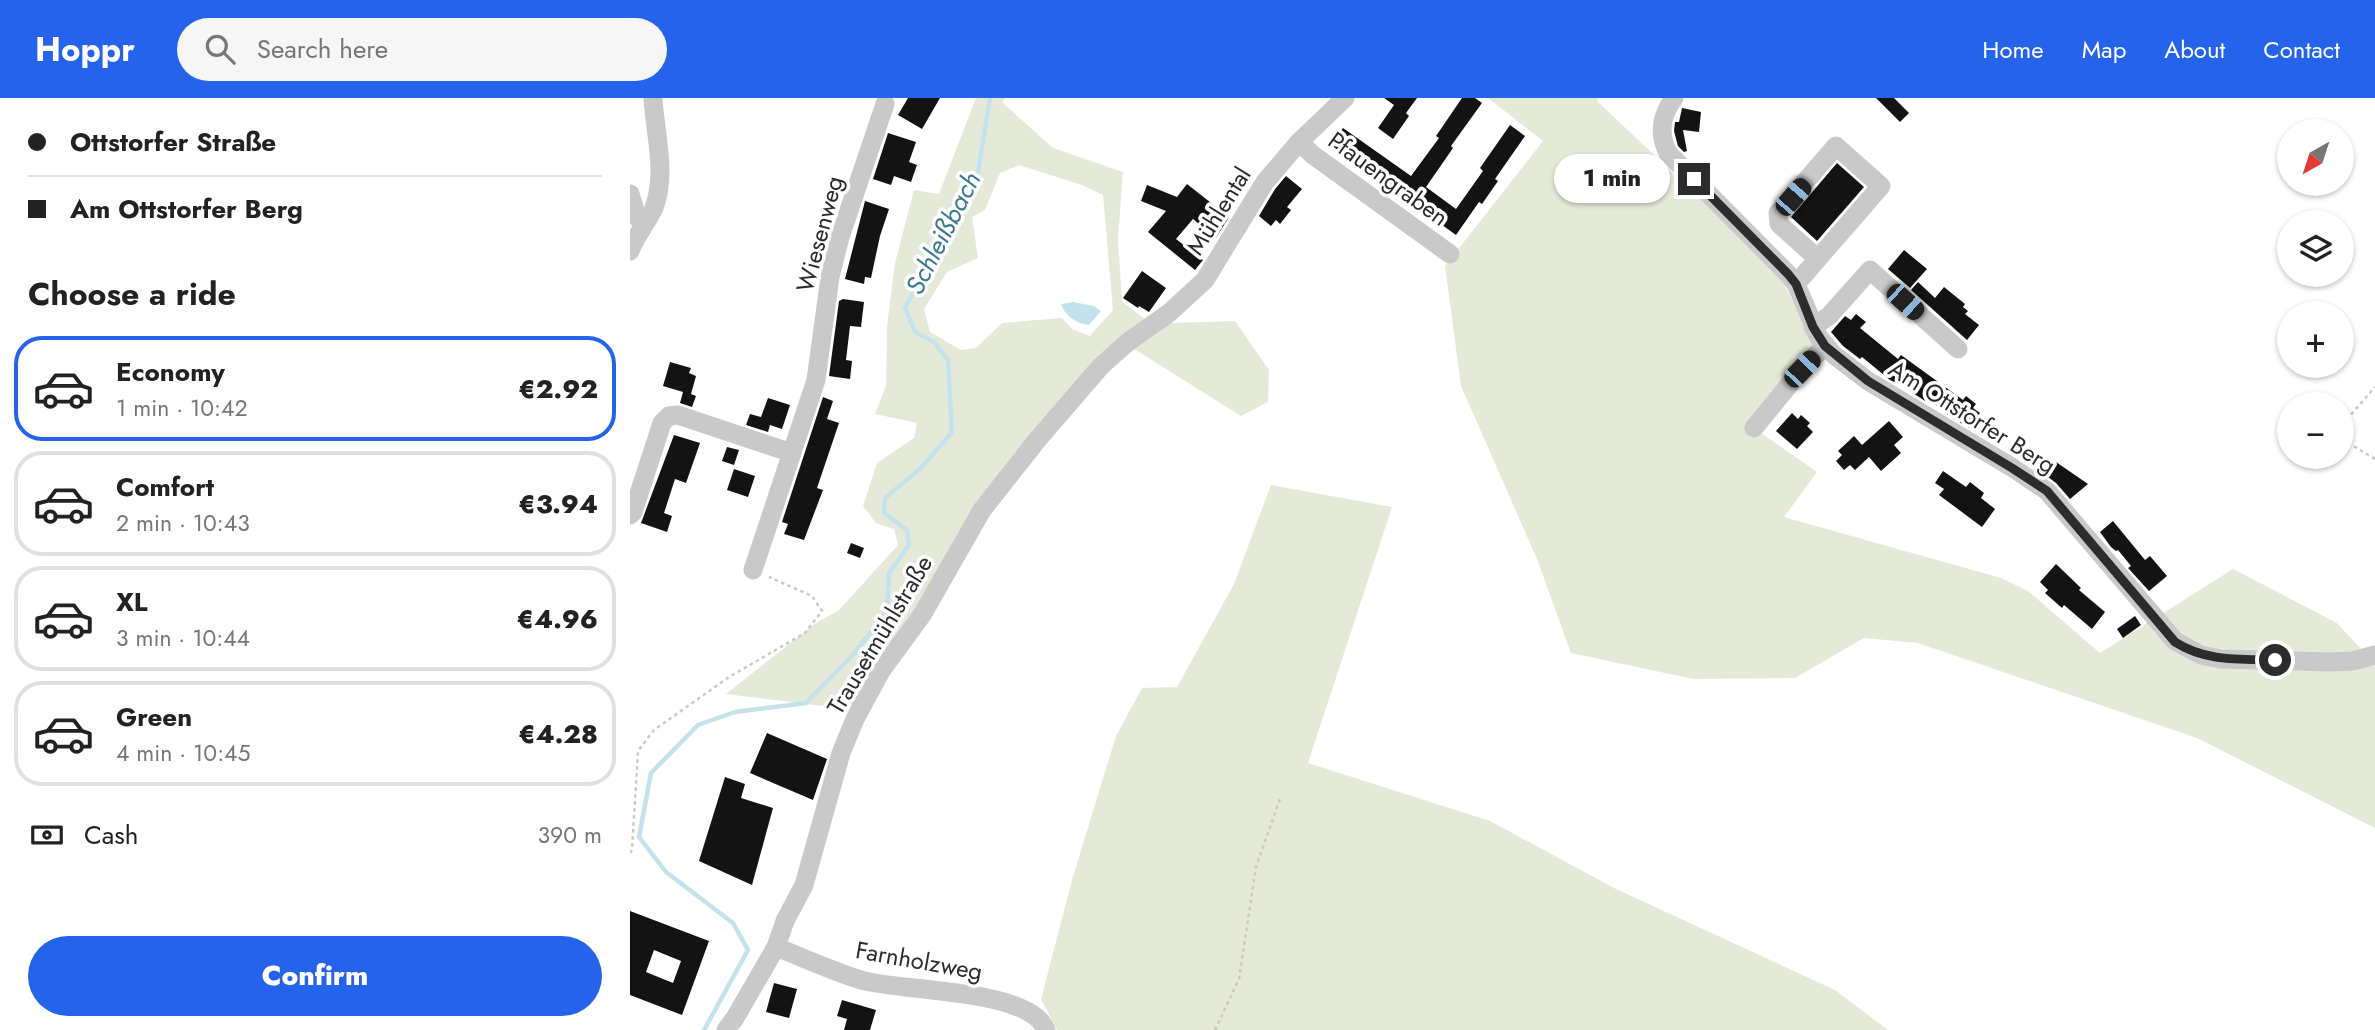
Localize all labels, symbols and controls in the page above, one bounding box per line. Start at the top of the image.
search box [177,18,667,81]
text: Hoppr [35,26,135,73]
icon: search [201,30,239,68]
text: Search here [257,30,388,68]
text: Home [1982,32,2044,67]
text: Map [2082,32,2126,67]
text: About [2164,32,2225,67]
text: Contact [2263,32,2340,67]
north arrow [2277,119,2354,196]
map controls [2277,119,2354,469]
text: Ottstorfer Straße [70,123,276,161]
street label: Pfauengraben [1321,123,1456,234]
callout: 1 min [1554,154,1670,204]
street label: Mühlental [1178,160,1259,262]
text: 1 min [1583,161,1641,195]
route end [1678,163,1710,195]
water label: Schleißbach [896,165,990,301]
street label: Wiesenweg [787,172,852,296]
car [1772,174,1815,220]
text: Am Ottstorfer Berg [70,190,303,228]
button: layers [2277,210,2354,287]
text: Choose a ride [28,271,236,317]
car [1883,280,1928,324]
button: + [2277,301,2354,378]
car [1780,347,1825,391]
street label: Am Ottstorfer Berg [1882,351,2063,482]
text: Economy [116,353,225,391]
icon: car [32,357,95,420]
text: €2.92 [518,370,598,408]
text: 1 min · 10:42 [116,391,248,425]
button: − [2277,392,2354,469]
text: Comfort [116,468,214,506]
icon: car [32,472,95,535]
text: €3.94 [518,485,598,523]
text: 2 min · 10:43 [116,506,250,540]
street label: Trausetmühlstraße [818,549,941,721]
text: XL [116,583,148,621]
icon: car [32,587,95,650]
text: €4.96 [517,600,598,638]
text: 3 min · 10:44 [116,621,250,655]
route start [2259,644,2291,676]
text: Green [116,698,192,736]
icon: car [32,702,95,765]
text: €4.28 [518,715,598,753]
text: 4 min · 10:45 [116,736,250,770]
icon: cash [28,816,66,854]
text: Cash [84,816,138,854]
text: 390 m [538,818,602,852]
street label: Farnholzweg [853,932,985,989]
button: Confirm [28,936,602,1016]

